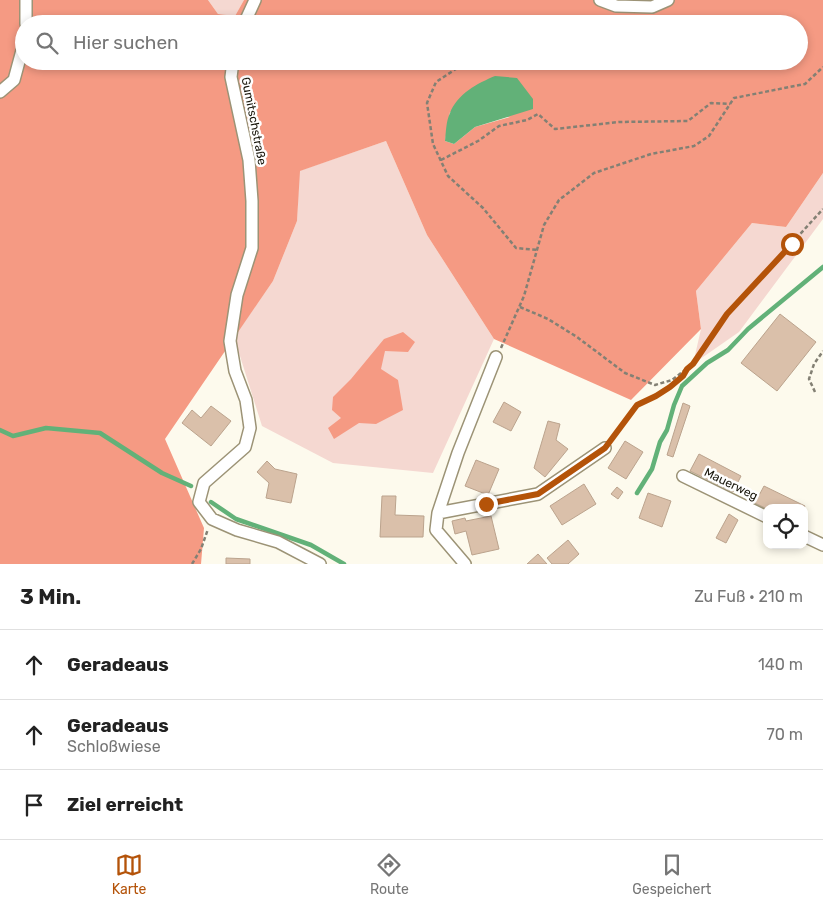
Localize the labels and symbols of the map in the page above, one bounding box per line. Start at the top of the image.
street label: Gumitschstraße [239,76,269,166]
route start [781,233,804,256]
street label: Mauerweg [702,465,760,503]
route end [475,493,498,516]

